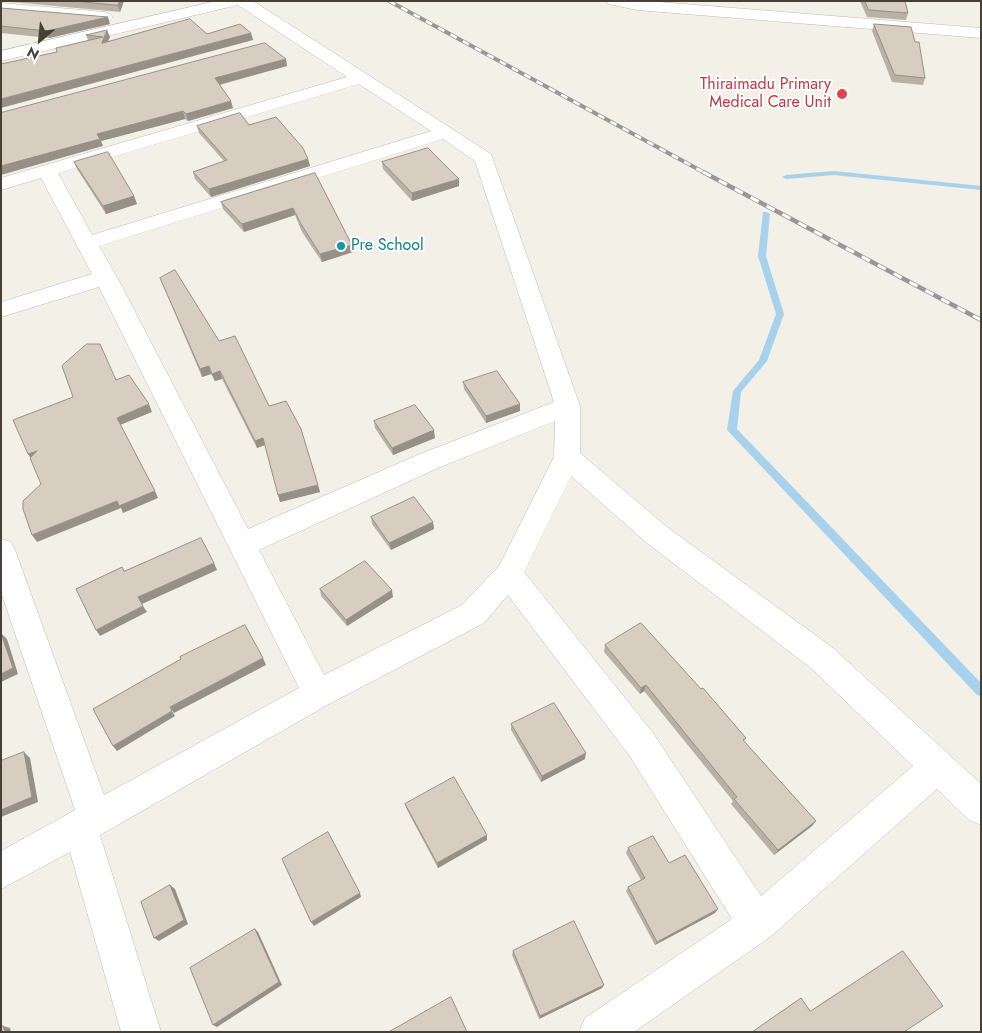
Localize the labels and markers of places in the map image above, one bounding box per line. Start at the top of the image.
place label: Thiraimadu Primary Medical Care Unit [700,75,831,113]
marker: Thiraimadu Primary Medical Care Unit [835,87,849,101]
place label: Pre School [351,236,424,256]
marker: Pre School [335,240,347,252]

